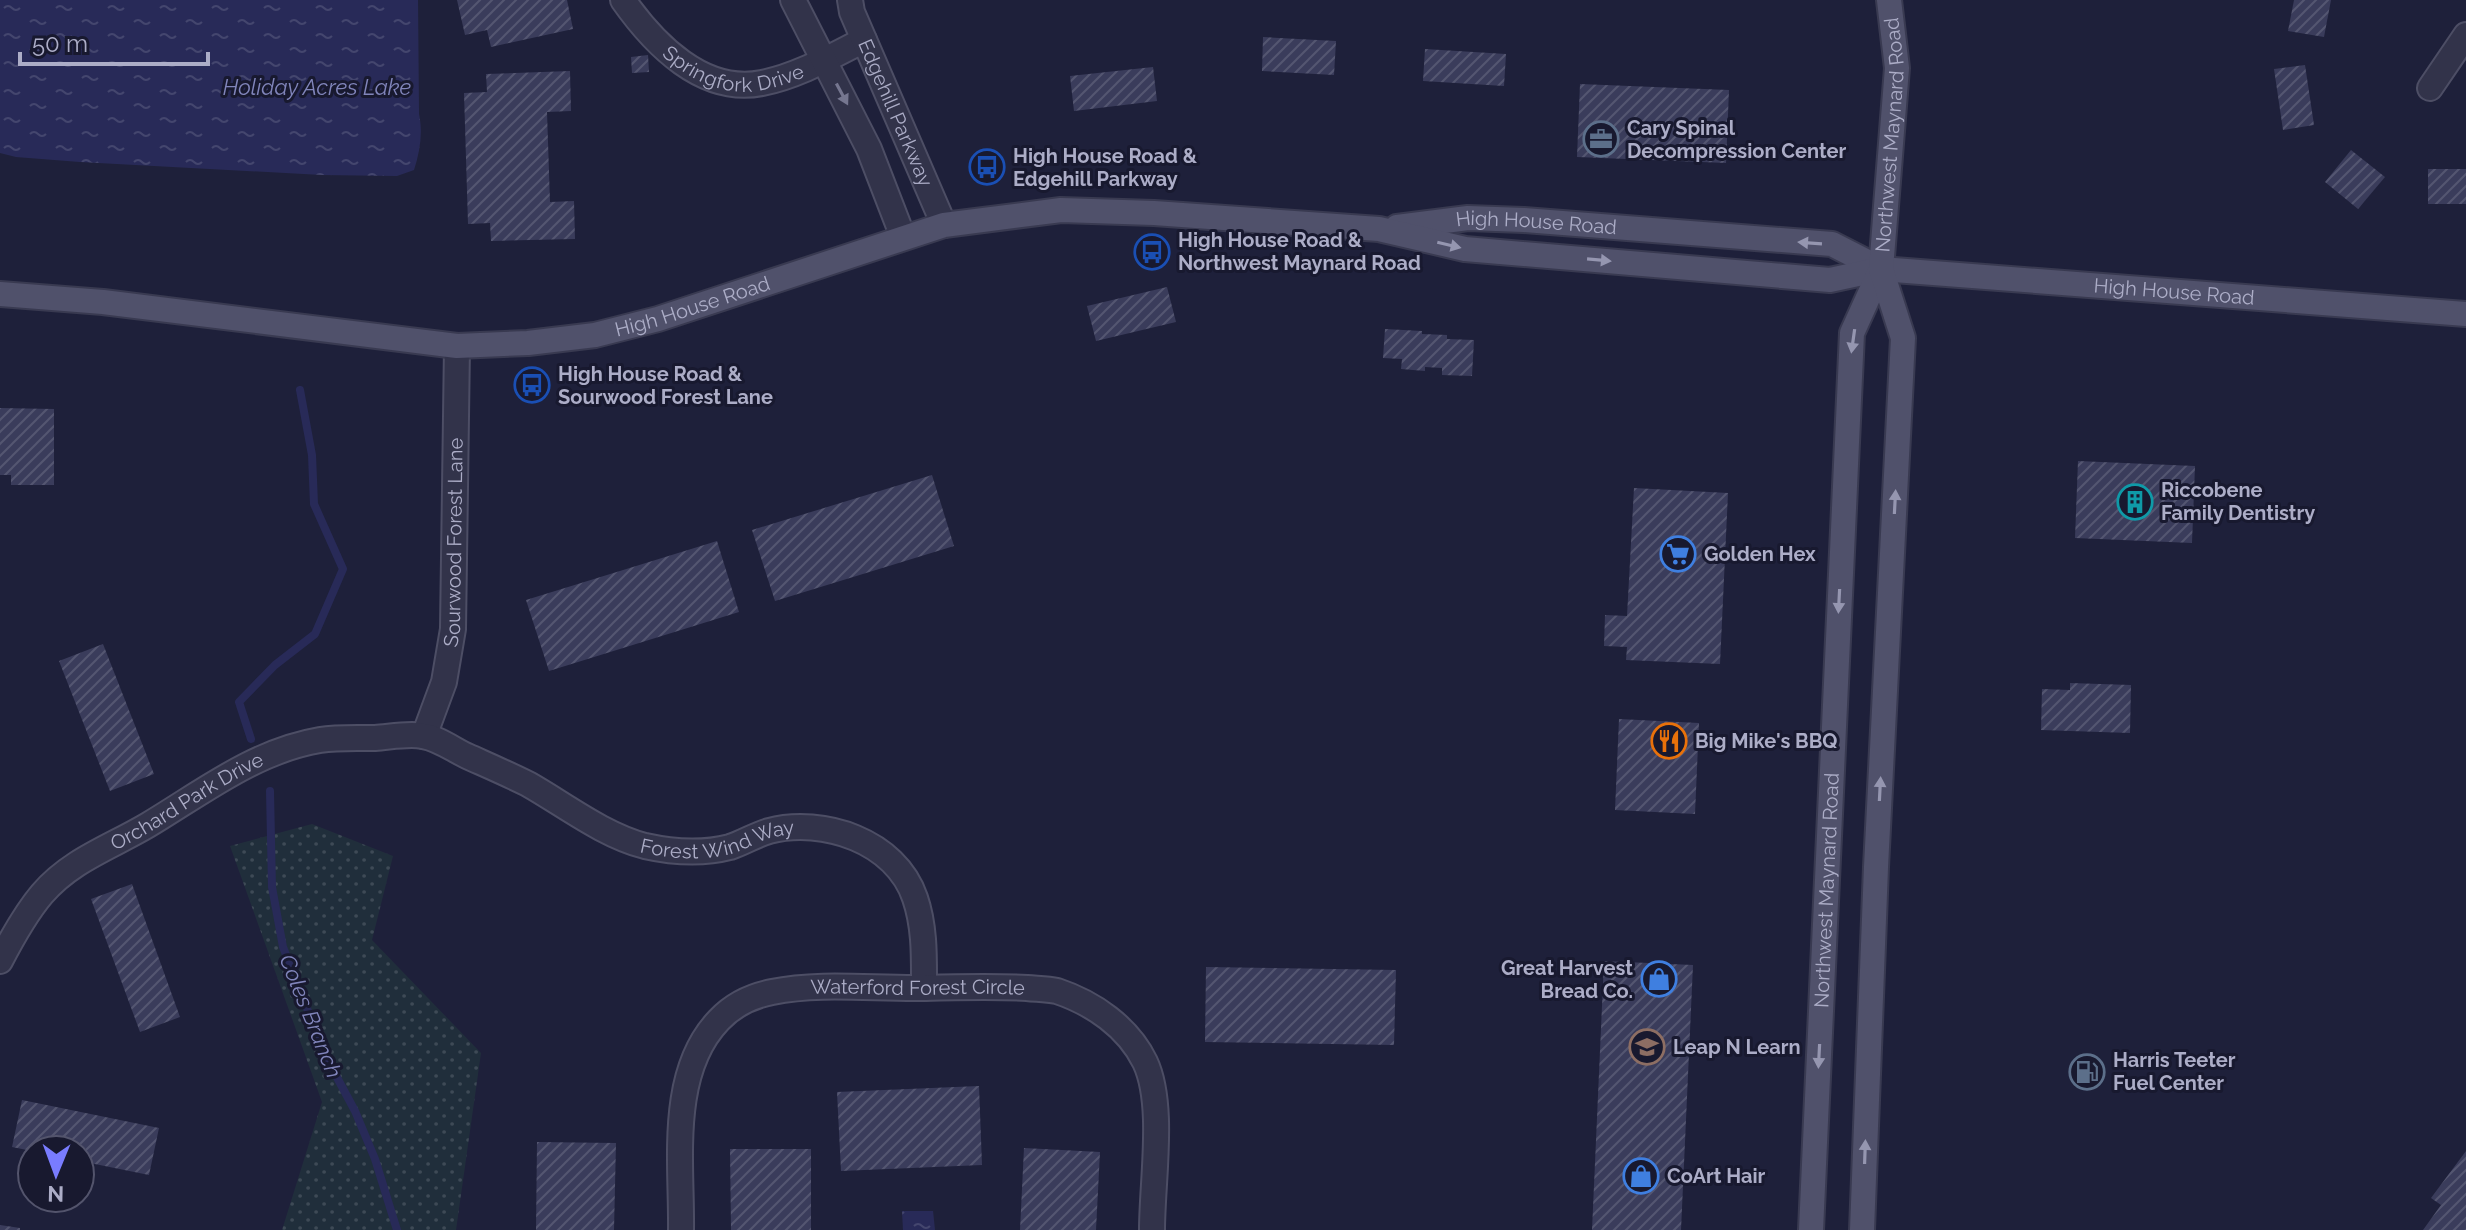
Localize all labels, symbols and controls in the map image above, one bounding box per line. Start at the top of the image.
scale bar [20,16,208,66]
street label: Northwest Maynard Road [1870,16,1909,253]
text: 50 m [32,29,88,58]
street label: Edgehill Parkway [853,35,938,190]
street label: Springfork Drive [658,40,808,97]
water label: Holiday Acres Lake [223,74,412,100]
one-way arrow [836,82,849,105]
place label: Cary Spinal Decompression Center [1627,116,1847,163]
office icon: Cary Spinal Decompression Center [1582,120,1620,158]
place label: High House Road & Edgehill Parkway [1013,144,1198,191]
bus stop icon: High House Road & Edgehill Parkway [968,148,1006,186]
street label: High House Road [1454,206,1618,239]
place label: High House Road & Northwest Maynard Road [1178,228,1421,275]
bus stop icon: High House Road & Northwest Maynard Road [1133,233,1171,271]
one-way arrow [1797,236,1822,249]
one-way arrow [1437,240,1462,252]
one-way arrow [1587,254,1612,267]
street label: High House Road [612,271,773,342]
street label: High House Road [2093,273,2255,310]
one-way arrow [1846,329,1859,354]
place label: High House Road & Sourwood Forest Lane [558,362,773,409]
bus stop icon: High House Road & Sourwood Forest Lane [513,366,551,404]
street label: Sourwood Forest Lane [438,437,468,649]
place label: Riccobene Family Dentistry [2161,478,2315,525]
building icon: Riccobene Family Dentistry [2116,483,2154,521]
one-way arrow [1888,489,1901,514]
supermarket icon: Golden Hex [1659,535,1697,573]
place label: Golden Hex [1704,542,1816,566]
one-way arrow [1832,589,1845,614]
restaurant icon: Big Mike's BBQ [1650,722,1688,760]
place label: Big Mike's BBQ [1695,729,1837,753]
street label: Orchard Park Drive [106,747,267,855]
street label: Northwest Maynard Road [1809,772,1844,1008]
one-way arrow [1874,776,1887,801]
street label: Forest Wind Way [638,815,795,863]
water label: Coles Branch [274,950,348,1082]
place label: Great Harvest Bread Co. [1501,956,1633,1003]
shop icon: Great Harvest Bread Co. [1640,960,1678,998]
street label: Waterford Forest Circle [810,974,1026,1000]
school or university icon: Leap N Learn [1628,1028,1666,1066]
place label: Leap N Learn [1673,1035,1801,1059]
one-way arrow [1812,1044,1825,1069]
place label: Harris Teeter Fuel Center [2113,1048,2236,1095]
fuel station icon: Harris Teeter Fuel Center [2068,1053,2106,1091]
north arrow [16,1134,96,1214]
one-way arrow [1858,1139,1871,1164]
shop icon: CoArt Hair [1622,1157,1660,1195]
place label: CoArt Hair [1667,1164,1765,1188]
text: N [47,1181,64,1207]

